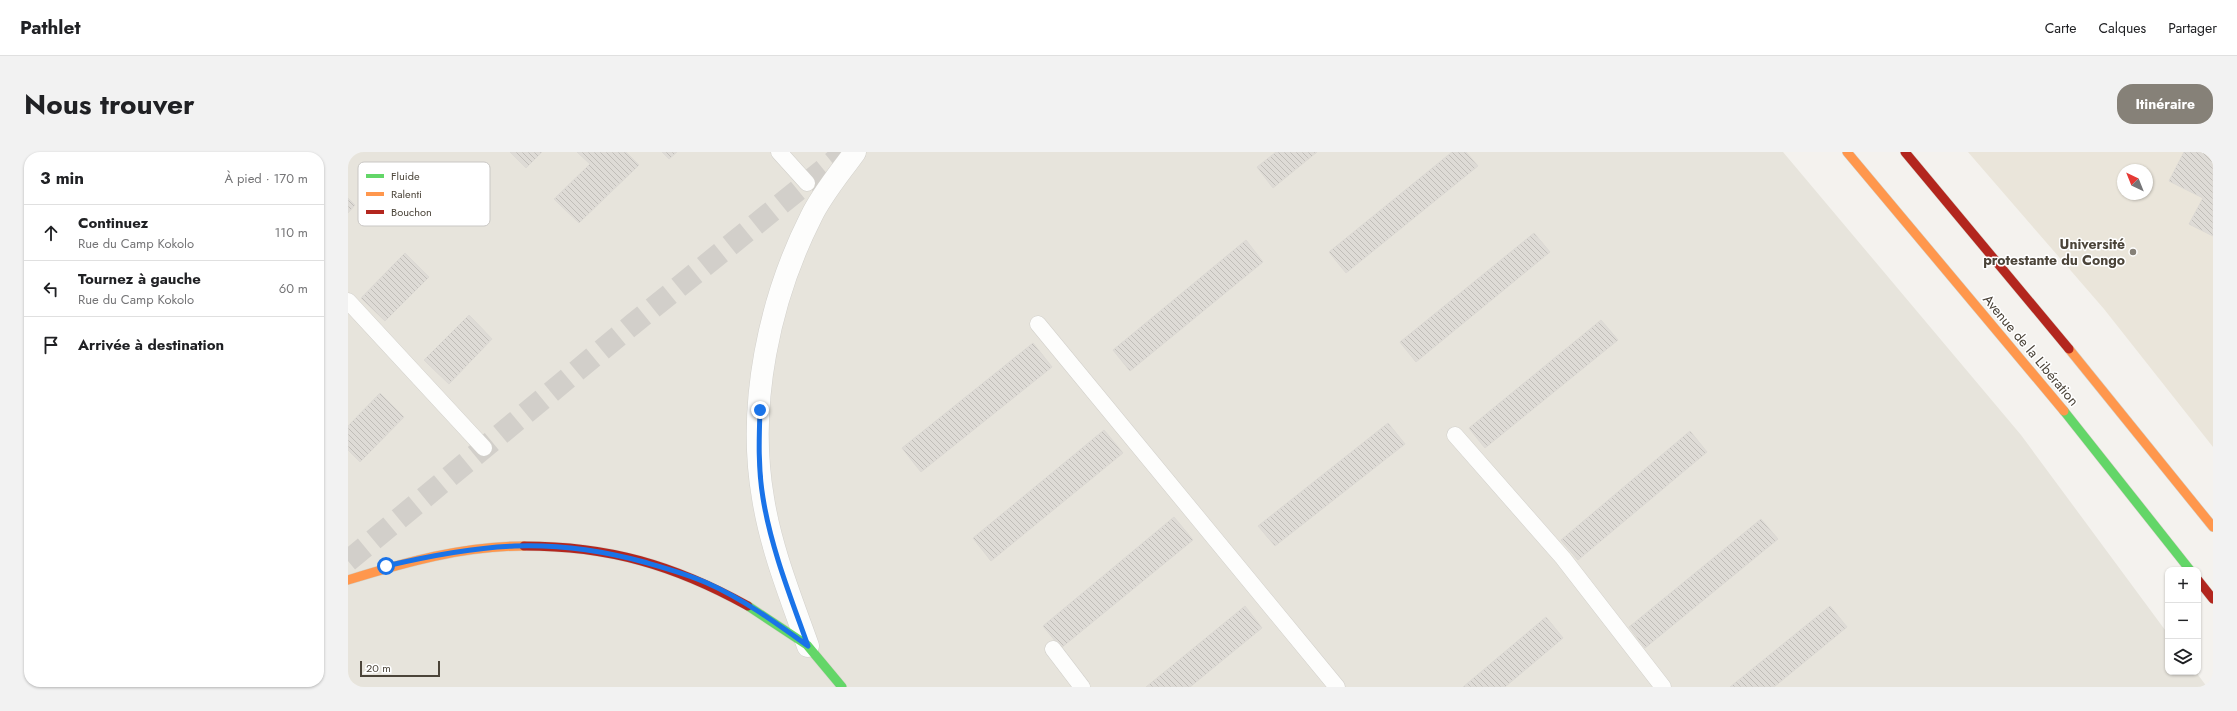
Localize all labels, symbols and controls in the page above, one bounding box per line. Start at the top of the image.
text: Pathlet [20,14,80,41]
text: Carte [2045,18,2076,38]
text: Calques [2098,18,2146,38]
text: Partager [2168,18,2217,38]
text: Nous trouver [24,84,195,125]
button: Itinéraire [2117,84,2213,124]
legend [358,162,490,226]
north arrow [2117,164,2153,200]
text: 3 min [40,166,84,190]
text: Fluide [391,168,420,184]
text: À pied · 170 m [224,169,308,188]
text: Ralenti [391,186,422,202]
text: Bouchon [391,204,432,220]
text: Continuez [78,212,148,234]
icon: ahead [40,222,62,244]
text: 110 m [274,223,308,242]
text: Rue du Camp Kokolo [78,234,194,253]
place label: Université protestante du Congo [1983,234,2125,270]
marker: Université protestante du Congo [2128,247,2138,257]
text: Tournez à gauche [78,268,201,290]
icon: left [40,278,62,300]
text: 60 m [279,279,308,298]
text: Rue du Camp Kokolo [78,290,194,309]
street label: Avenue de la Libération [1978,290,2084,410]
icon: arrive [40,334,62,356]
text: Arrivée à destination [78,334,224,356]
route end [751,401,769,419]
route start [377,557,395,575]
map controls [2165,567,2201,675]
button: + [2165,567,2201,603]
button: − [2165,603,2201,639]
button: layers [2165,639,2201,675]
scale bar [360,659,440,678]
text: 20 m [366,660,391,676]

